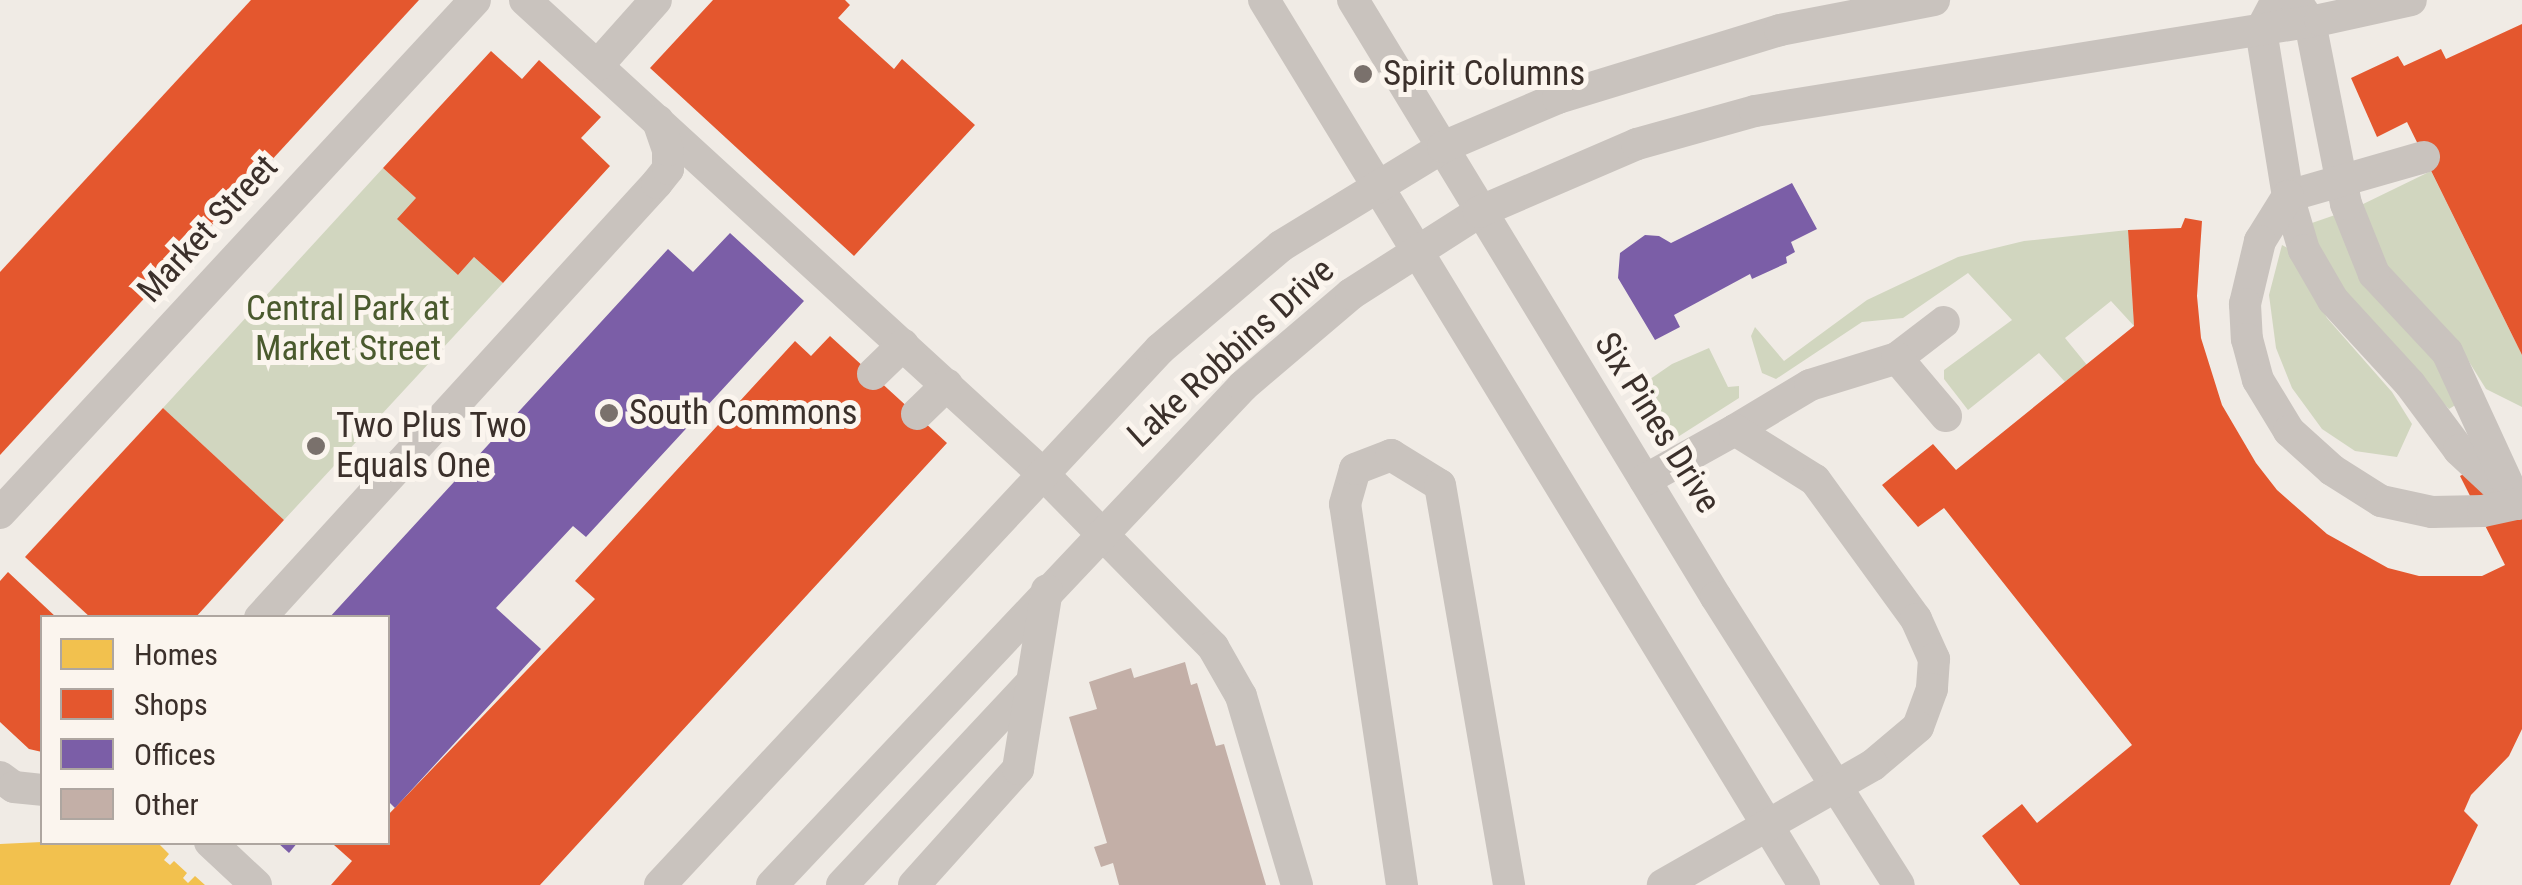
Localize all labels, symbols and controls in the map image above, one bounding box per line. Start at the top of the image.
place label: Spirit Columns [1383,53,1585,95]
marker: Spirit Columns [1352,63,1374,85]
street label: Market Street [129,147,287,311]
street label: Lake Robbins Drive [1119,249,1343,457]
park label: Central Park at Market Street [246,288,450,370]
street label: Six Pines Drive [1585,325,1729,521]
place label: South Commons [629,392,858,434]
marker: South Commons [598,402,620,424]
place label: Two Plus Two Equals One [336,405,527,487]
marker: Two Plus Two Equals One [305,435,327,457]
legend [40,615,390,845]
text: Homes [134,637,218,672]
text: Shops [134,687,208,722]
text: Offices [134,737,216,772]
text: Other [134,787,199,822]

